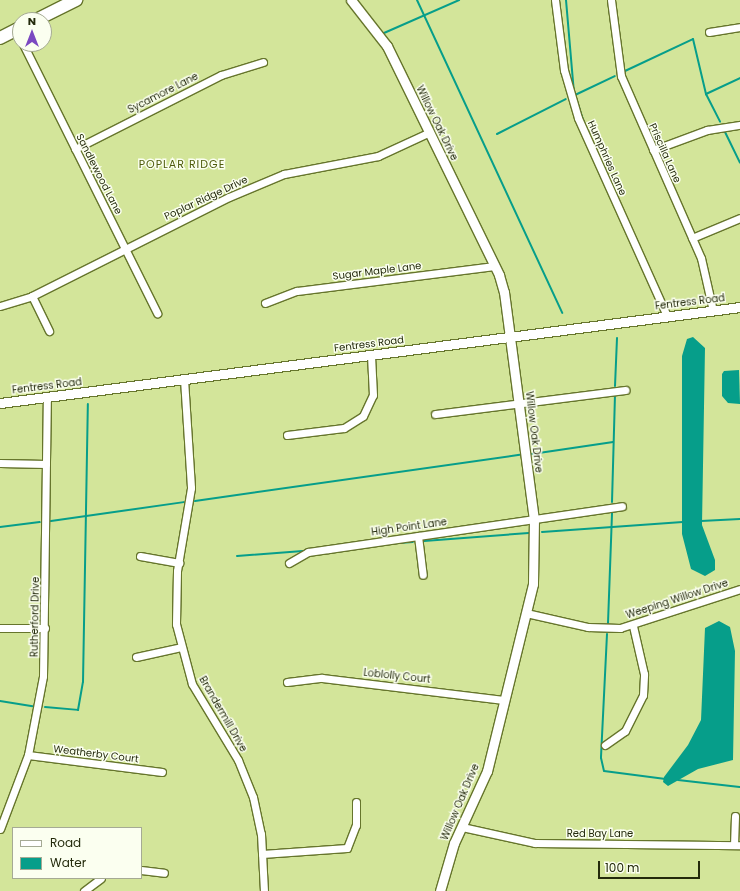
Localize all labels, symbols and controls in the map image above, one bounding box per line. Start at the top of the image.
north arrow [12,12,52,52]
text: N [28,13,36,29]
street label: Sycamore Lane [126,70,200,116]
street label: Willow Oak Drive [414,84,460,162]
street label: Humphries Lane [585,119,629,197]
street label: Priscilla Lane [647,121,683,185]
street label: Sandlewood Lane [74,132,124,216]
district label: POPLAR RIDGE [139,157,225,171]
street label: Poplar Ridge Drive [162,173,250,223]
street label: Sugar Maple Lane [332,260,422,282]
street label: Fentress Road [654,292,726,312]
street label: Fentress Road [333,334,405,354]
street label: Fentress Road [11,376,83,396]
street label: Willow Oak Drive [523,391,545,473]
street label: High Point Lane [370,516,448,538]
street label: Rutherford Drive [28,577,42,657]
street label: Weeping Willow Drive [624,577,730,621]
street label: Loblolly Court [363,667,431,685]
street label: Brandermill Drive [197,674,249,754]
street label: Weatherby Court [53,743,139,765]
street label: Willow Oak Drive [438,762,482,842]
legend [12,827,142,879]
street label: Red Bay Lane [567,828,633,840]
text: Road [50,834,81,851]
scale bar [600,853,702,879]
text: Water [50,854,86,871]
text: 100 m [605,859,639,876]

